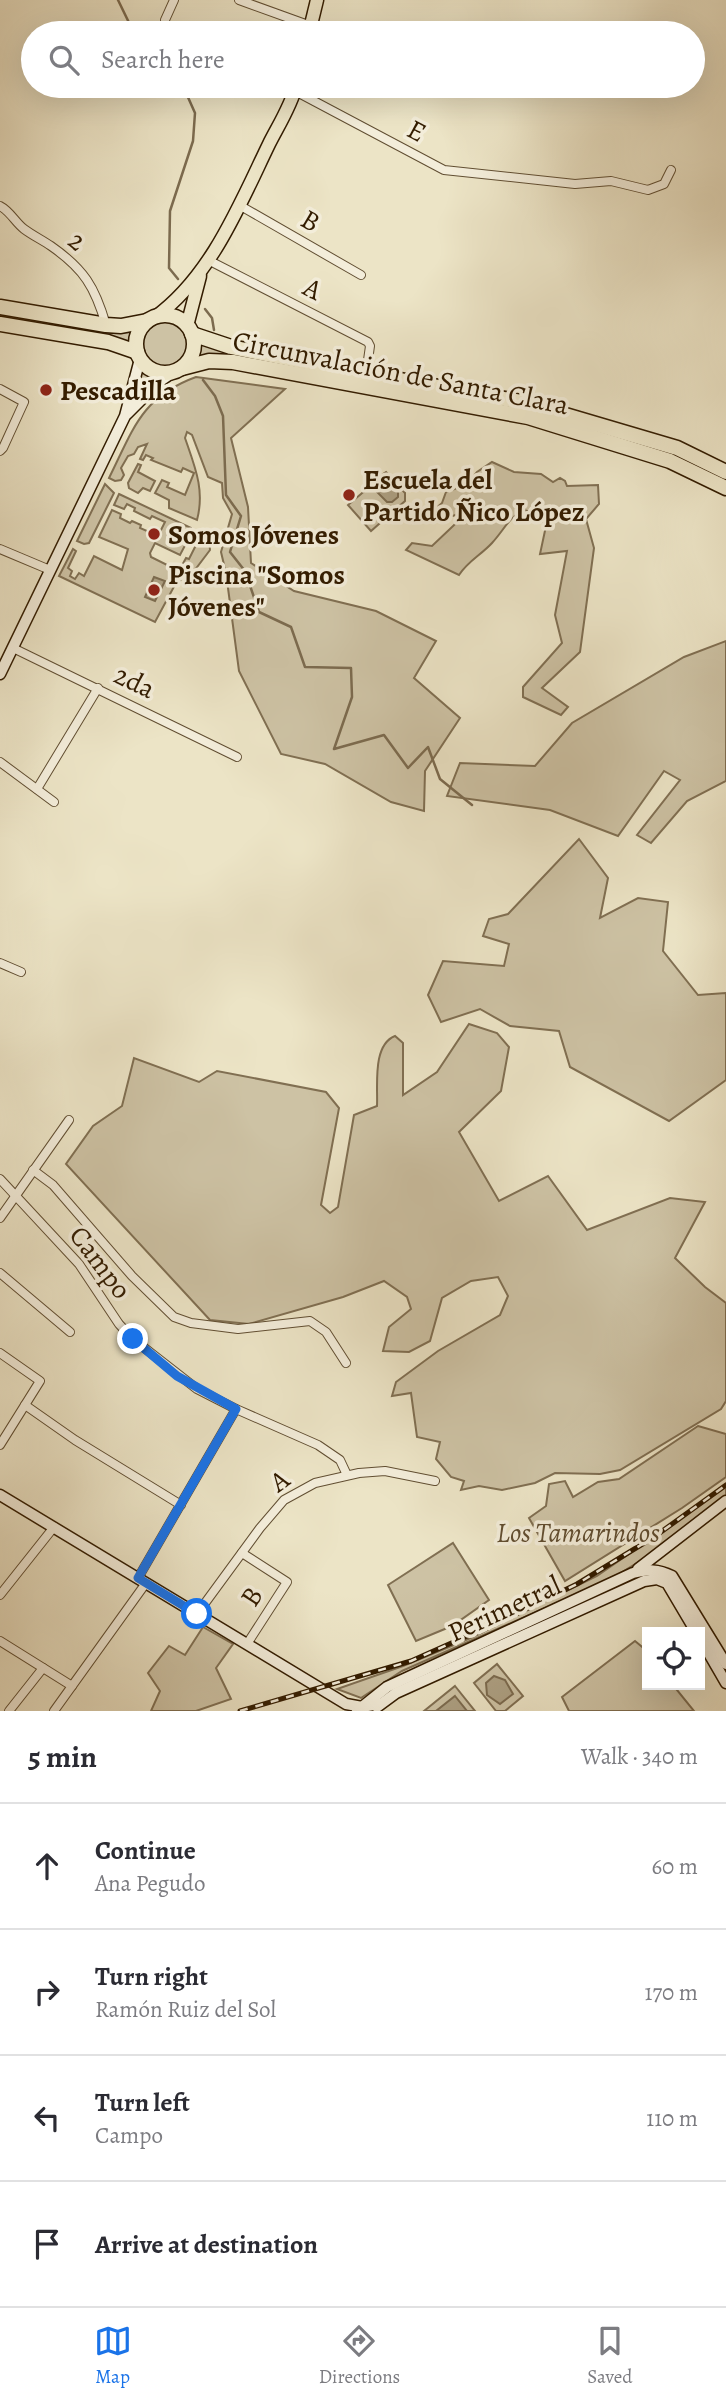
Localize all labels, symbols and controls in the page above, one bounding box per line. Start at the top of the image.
search box [21,21,705,98]
icon: search [45,41,83,79]
text: Search here [101,42,225,77]
street label: E [400,110,433,152]
street label: B [294,200,327,242]
street label: 2 [60,222,95,260]
street label: A [296,268,329,310]
street label: Circunvalación de Santa Clara [230,322,572,424]
place label: Pescadilla [60,372,177,410]
marker: Pescadilla [38,382,54,398]
place label: Escuela del Partido Ñico López [363,461,585,531]
marker: Escuela del Partido Ñico López [341,487,357,503]
place label: Somos Jóvenes [168,516,339,554]
marker: Somos Jóvenes [146,526,162,542]
place label: Piscina "Somos Jóvenes" [168,556,345,626]
marker: Piscina "Somos Jóvenes" [146,582,162,598]
street label: 2da [108,656,161,708]
street label: Campo [60,1218,140,1307]
route end [117,1323,148,1354]
street label: A [261,1460,298,1502]
park label: Los Tamarindos [496,1514,660,1552]
street label: Perimetral [442,1566,567,1652]
street label: B [231,1579,272,1614]
route start [181,1598,212,1629]
map controls [642,1627,705,1690]
button: locate [642,1627,705,1690]
text: 5 min [28,1737,97,1777]
text: Walk · 340 m [581,1741,698,1772]
text: Continue [95,1833,196,1868]
icon: ahead [28,1847,66,1885]
text: 60 m [651,1851,698,1882]
text: Ana Pegudo [95,1868,205,1899]
text: Turn right [95,1959,208,1994]
icon: right [28,1973,66,2011]
text: 170 m [645,1977,698,2008]
text: Ramón Ruiz del Sol [95,1994,276,2025]
text: Turn left [95,2085,190,2120]
icon: left [28,2099,66,2137]
text: 110 m [646,2103,698,2134]
text: Campo [95,2120,163,2151]
icon: arrive [28,2225,66,2263]
text: Arrive at destination [95,2227,318,2262]
tab: Map [94,2322,132,2390]
tab: Directions [319,2322,400,2390]
tab: Saved [587,2322,632,2390]

